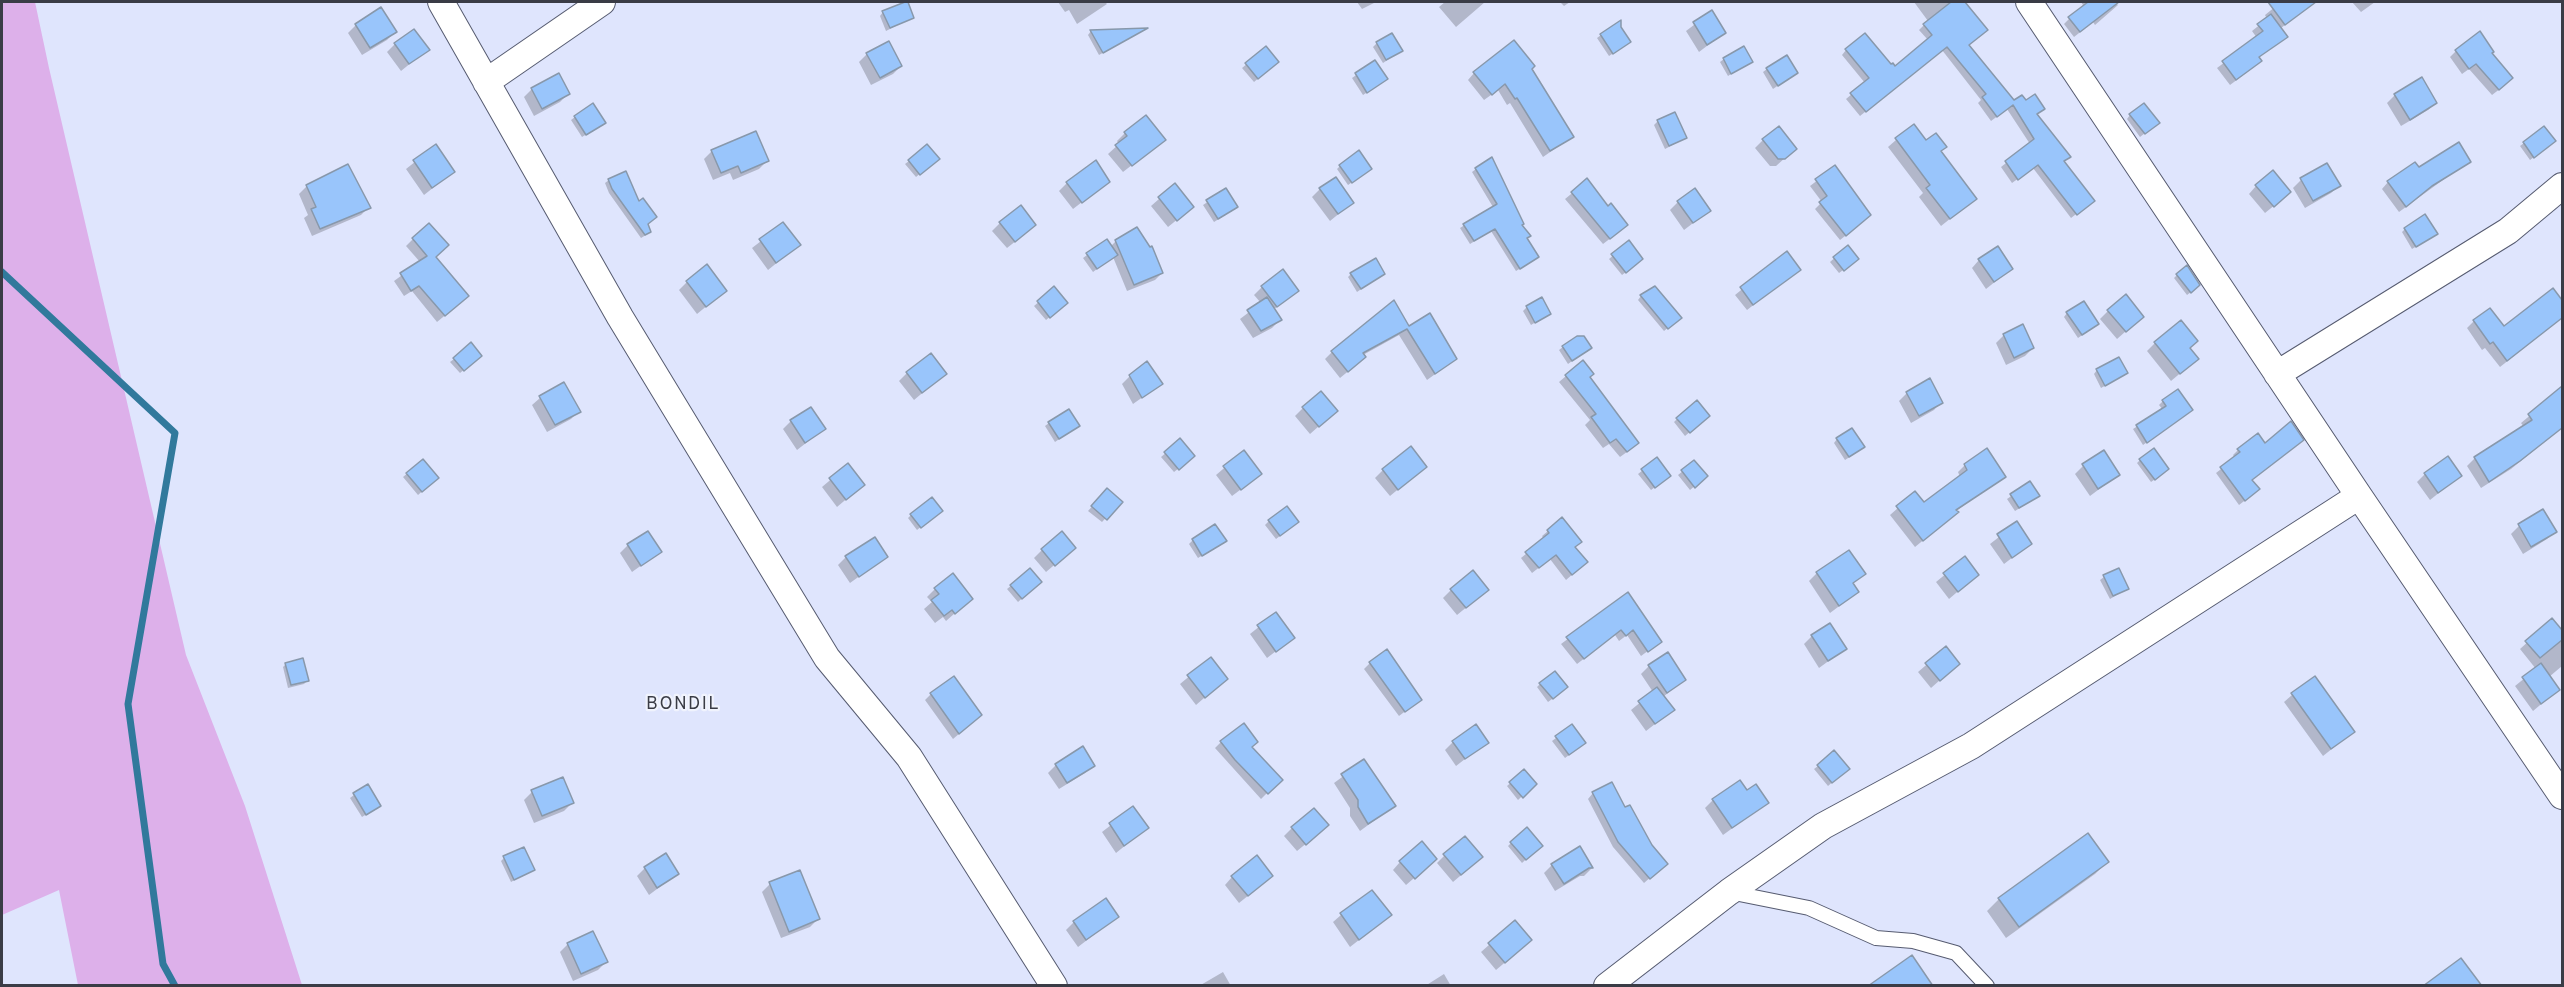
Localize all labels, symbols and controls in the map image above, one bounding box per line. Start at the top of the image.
district label: BONDIL [646,694,720,716]

